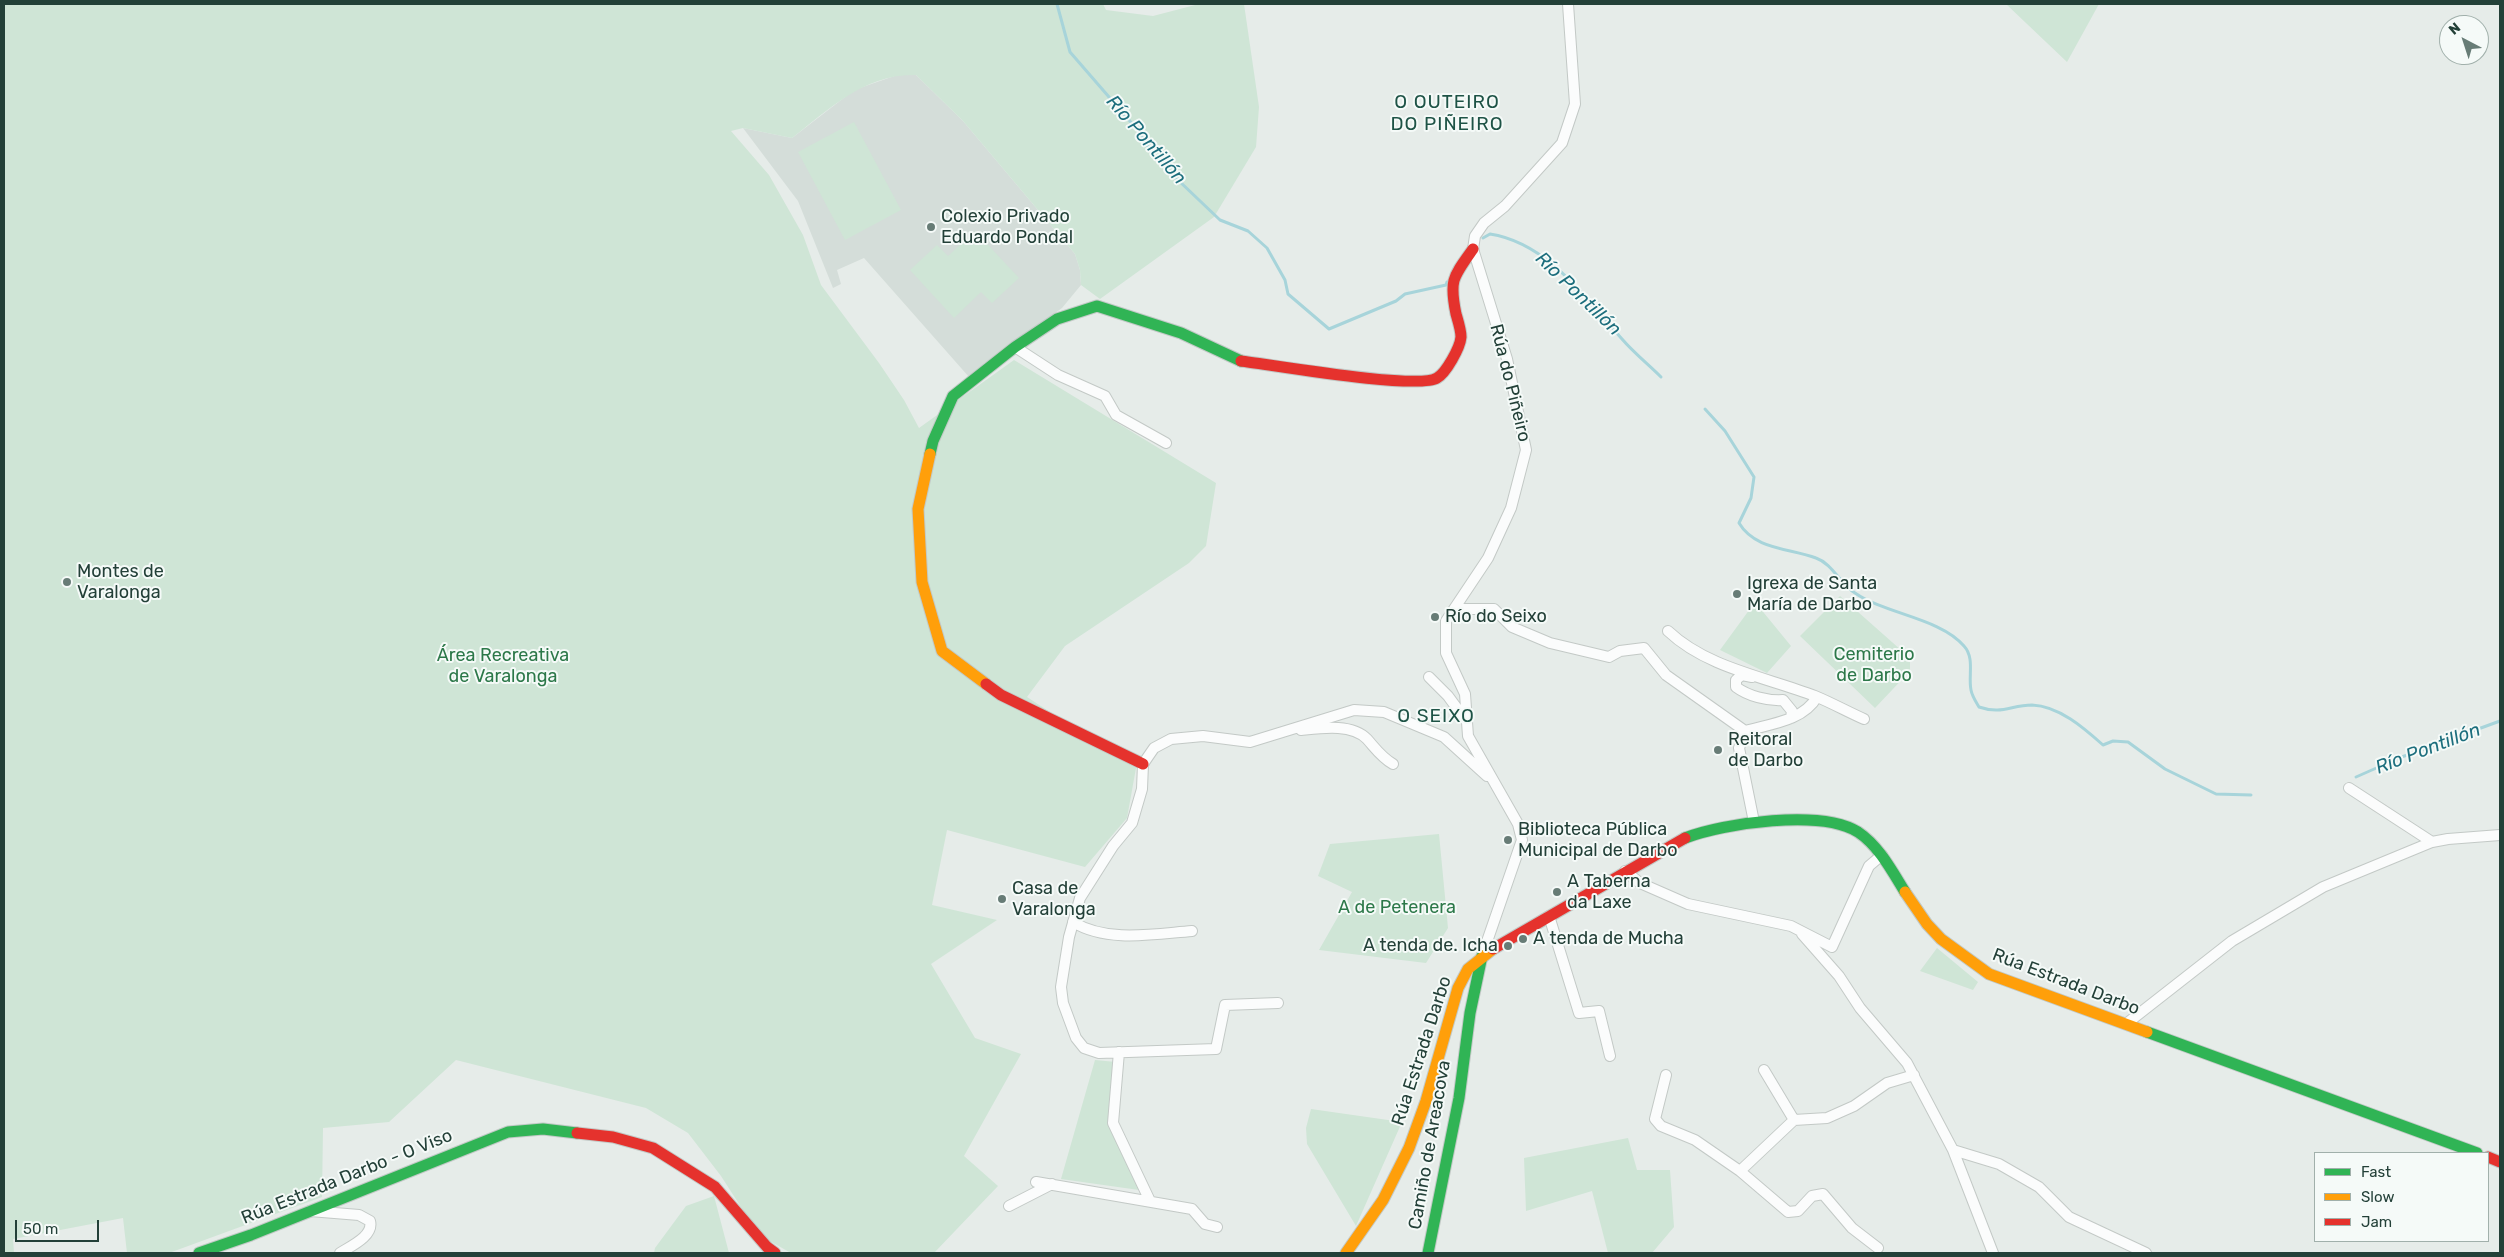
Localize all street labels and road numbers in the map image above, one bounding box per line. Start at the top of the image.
street label: Rúa do Piñeiro [1485,322,1535,444]
street label: Rúa Estrada Darbo [1989,944,2143,1020]
street label: Rúa Estrada Darbo [1388,973,1456,1129]
street label: Camiño de Areacova [1404,1059,1456,1231]
street label: Rúa Estrada Darbo - O Viso [238,1125,456,1229]

